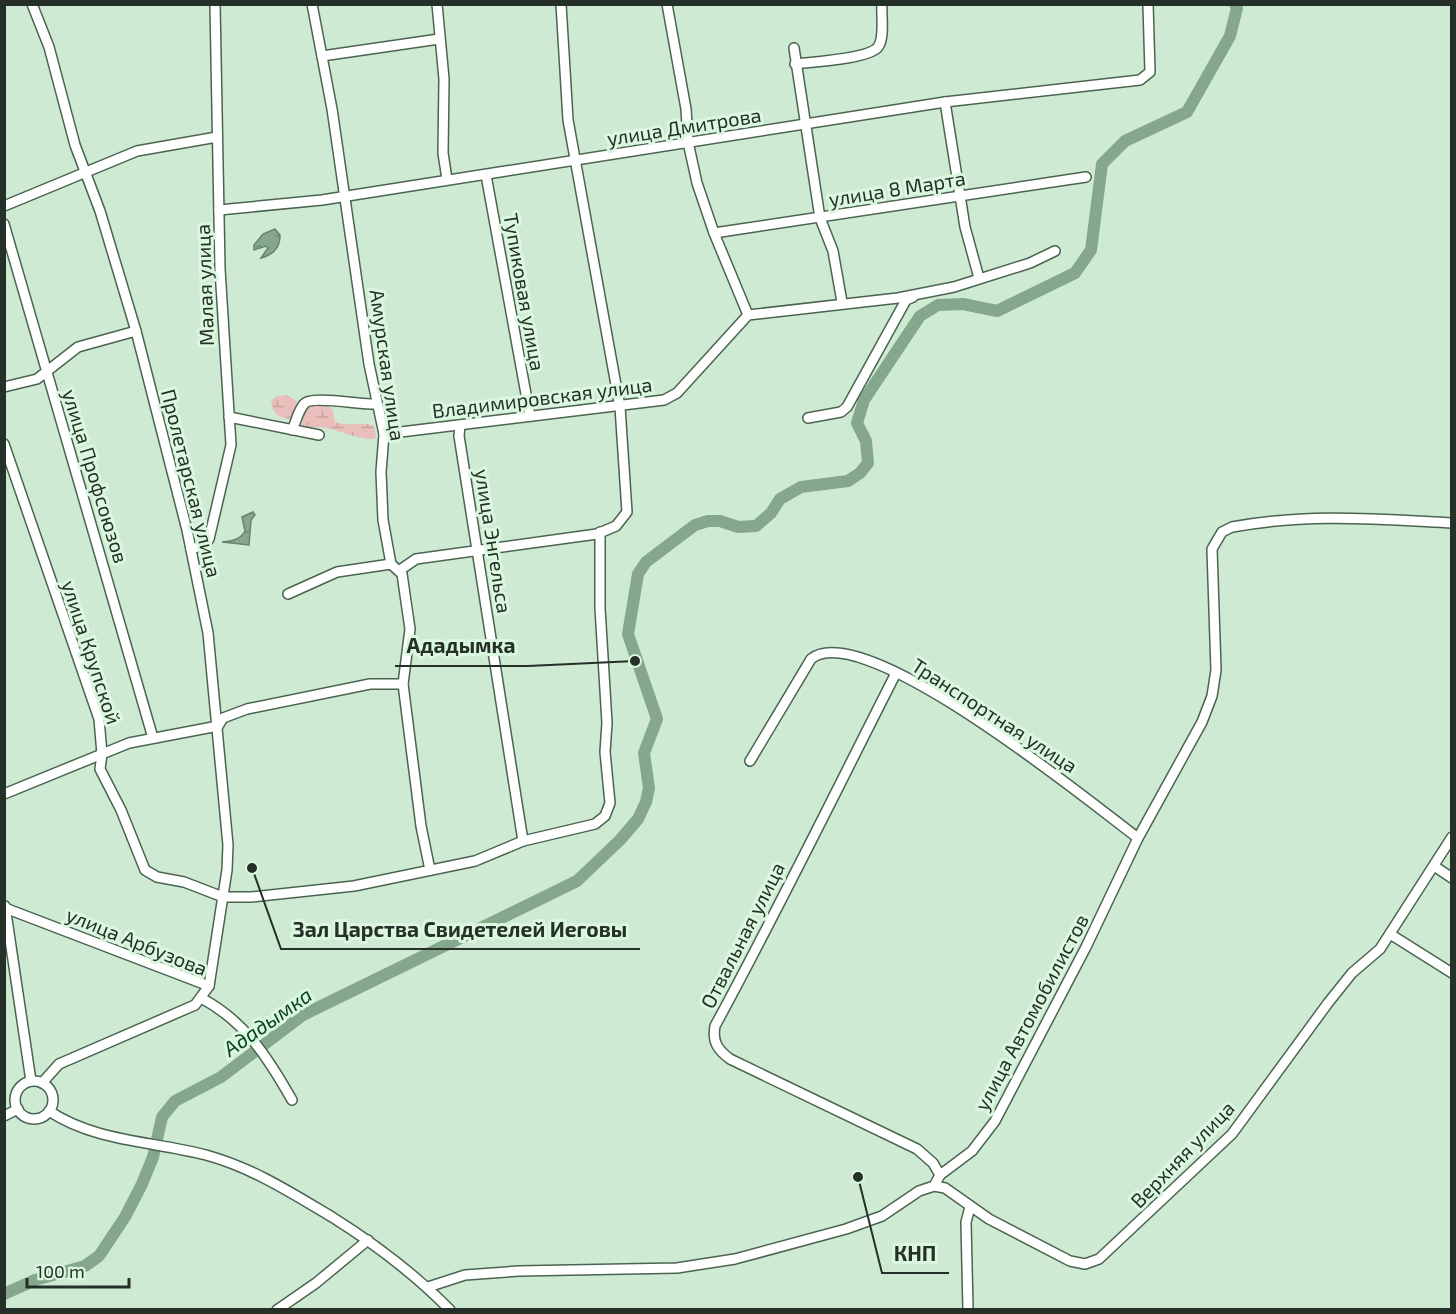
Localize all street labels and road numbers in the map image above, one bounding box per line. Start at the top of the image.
street label: улица Дмитрова [605,102,763,151]
street label: улица 8 Марта [827,165,967,212]
street label: Тупиковая улица [498,211,551,373]
street label: Малая улица [190,224,219,346]
street label: Амурская улица [365,288,410,442]
street label: Владимировская улица [430,372,654,423]
street label: улица Профсоюзов [57,386,134,566]
street label: Пролетарская улица [156,386,227,580]
street label: улица Энгельса [470,467,517,615]
street label: улица Крупской [57,577,127,727]
street label: Транспортная улица [907,653,1082,778]
street label: Отвальная улица [695,858,790,1012]
street label: улица Арбузова [63,902,211,981]
street label: улица Автомобилистов [969,910,1094,1115]
street label: Верхняя улица [1125,1096,1240,1213]

